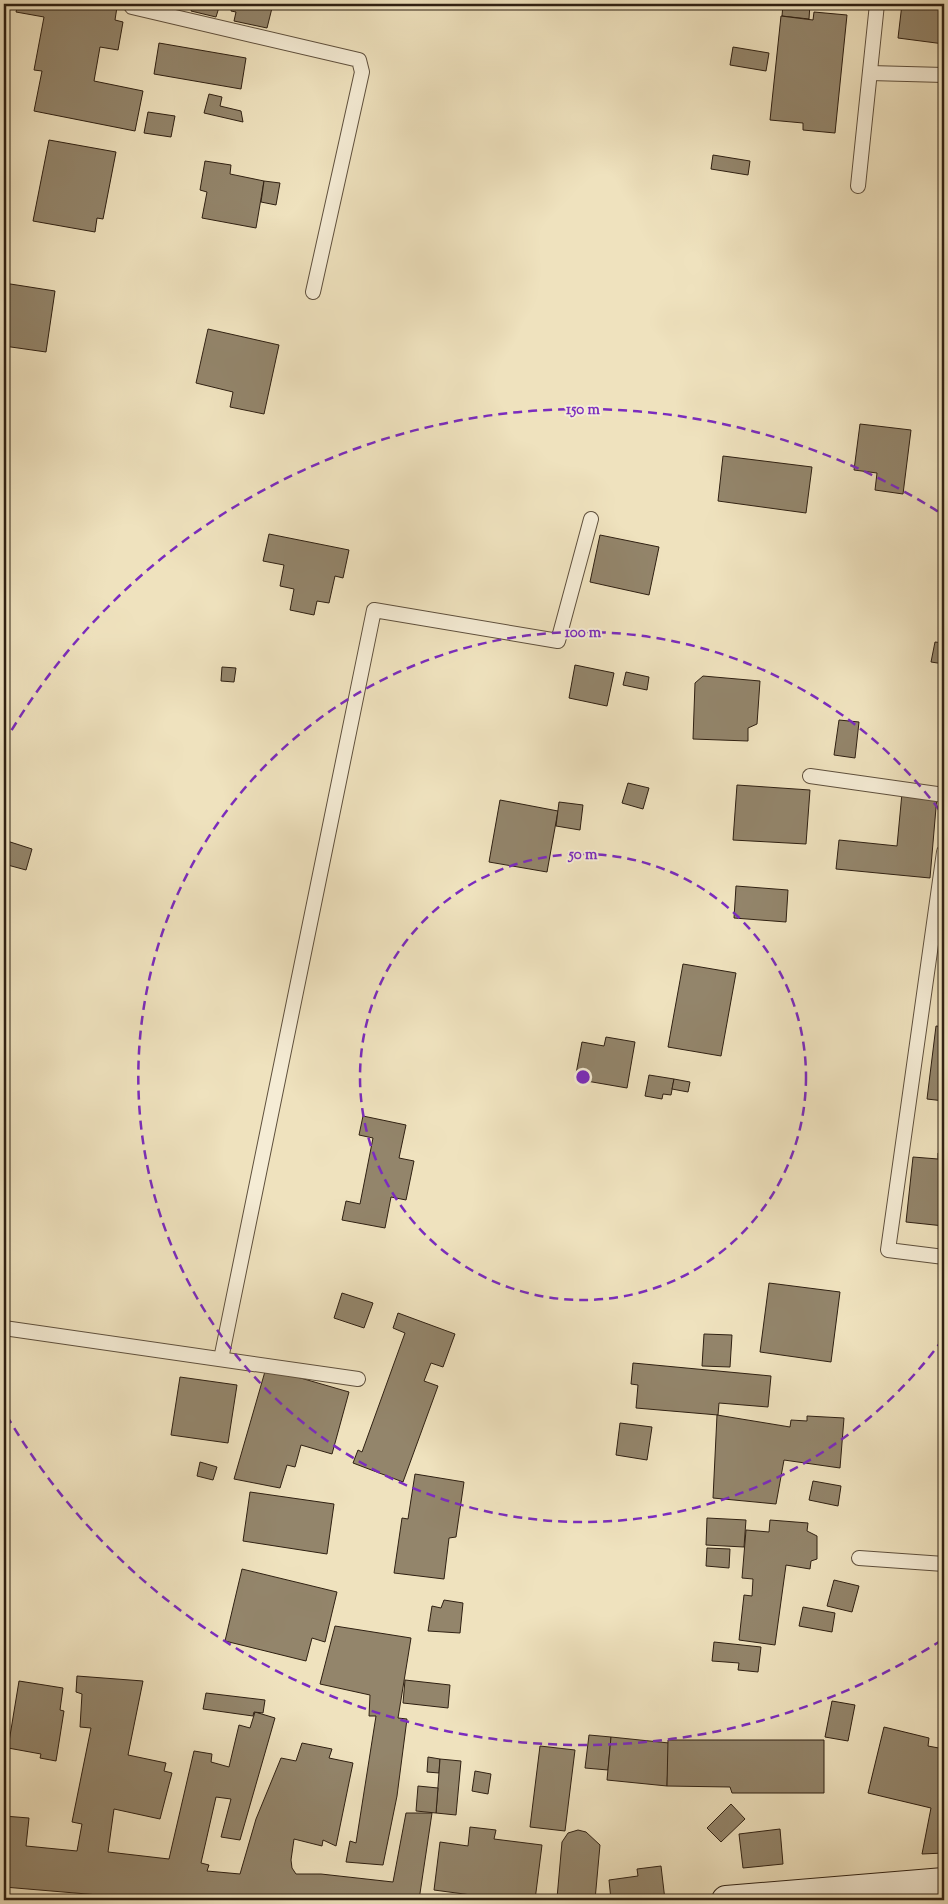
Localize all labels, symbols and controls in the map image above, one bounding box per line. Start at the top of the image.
text: 150 m [566,400,600,421]
text: 100 m [565,623,602,644]
text: 50 m [568,845,598,866]
centre of rings [574,1068,592,1086]

